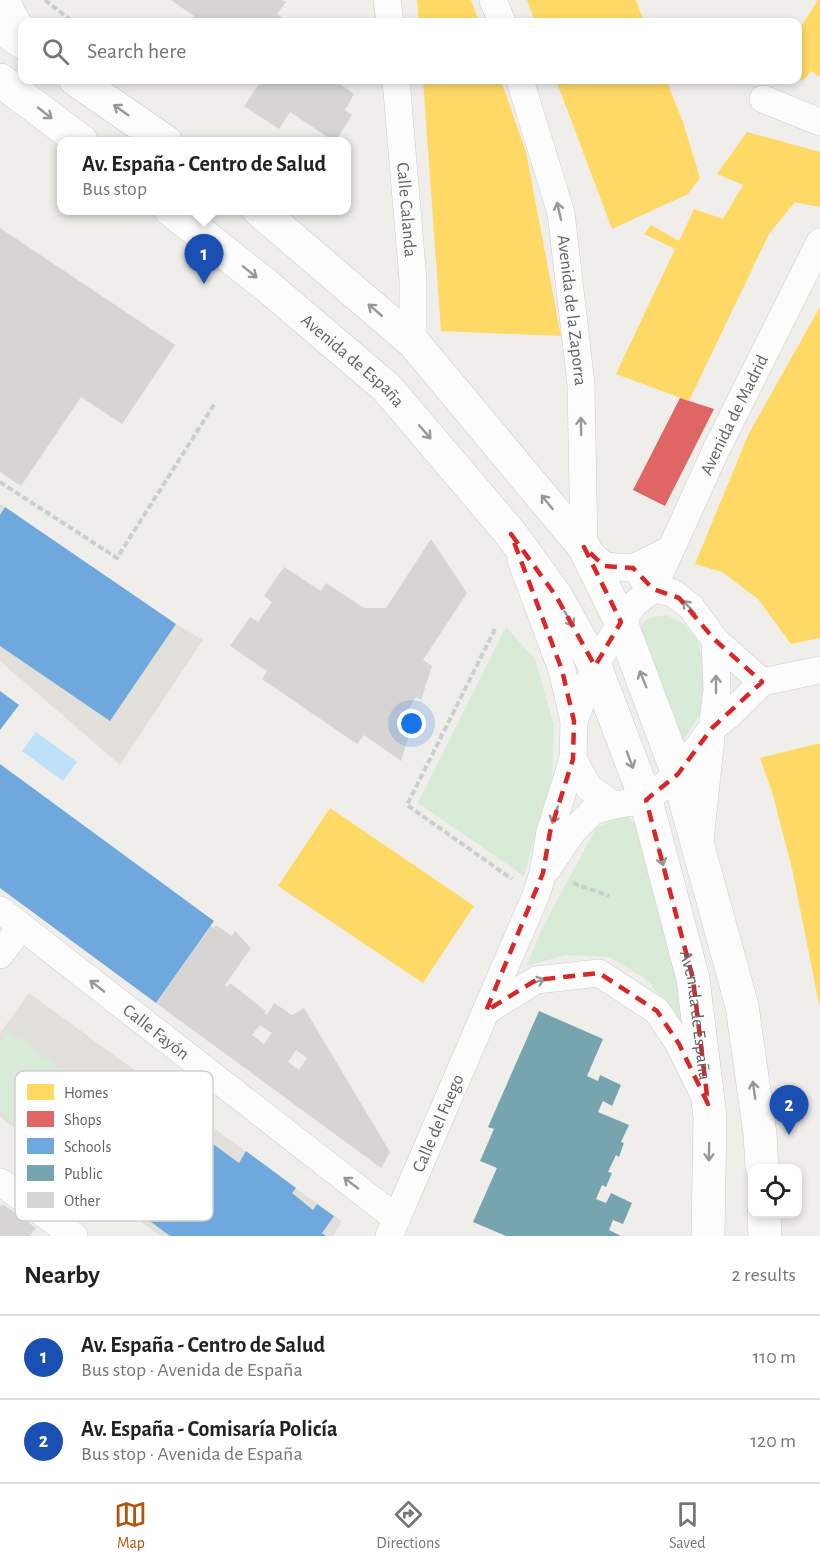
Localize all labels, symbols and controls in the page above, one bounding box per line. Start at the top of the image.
search box [18,18,802,84]
icon: search [39,35,72,68]
text: Search here [87,40,186,62]
one-way arrow [113,104,130,117]
one-way arrow [36,106,52,119]
popup [57,137,351,215]
text: Av. España - Centro de Salud [82,153,326,175]
street label: Calle Calanda [393,161,419,258]
text: Bus stop [82,179,147,199]
one-way arrow [553,202,565,221]
pin: 1 [184,234,224,284]
street label: Avenida de la Zaporra [554,234,589,387]
one-way arrow [242,266,258,279]
one-way arrow [368,303,383,317]
street label: Avenida de España [297,311,407,411]
street label: Avenida de Madrid [698,352,772,478]
one-way arrow [576,416,587,436]
one-way arrow [418,424,432,439]
one-way arrow [540,494,553,510]
one-way arrow [682,600,697,615]
one-way arrow [563,610,575,627]
one-way arrow [637,671,648,689]
one-way arrow [710,675,722,695]
your location [397,709,426,738]
one-way arrow [626,750,637,768]
one-way arrow [549,805,560,824]
one-way arrow [655,847,667,866]
street label: Avenida de España [676,949,713,1081]
one-way arrow [526,976,545,987]
one-way arrow [90,979,106,992]
street label: Calle Fayón [119,1001,192,1064]
legend [15,1071,213,1221]
street label: Calle del Fuego [410,1072,468,1175]
one-way arrow [748,1080,759,1100]
text: Homes [64,1085,108,1101]
pin: 2 [770,1086,808,1135]
text: Shops [64,1112,102,1128]
text: Schools [64,1139,111,1155]
one-way arrow [703,1141,715,1161]
map controls [748,1164,802,1218]
button: locate [748,1164,802,1218]
text: Public [64,1166,102,1182]
one-way arrow [343,1176,359,1189]
text: Other [64,1193,101,1209]
text: Nearby [24,1262,100,1288]
text: 2 results [732,1265,796,1285]
text: Av. España - Centro de Salud [81,1334,325,1356]
text: 1 [40,1347,47,1367]
text: 110 m [752,1347,796,1367]
text: Bus stop · Avenida de España [81,1360,303,1380]
text: Av. España - Comisaría Policía [81,1418,338,1440]
text: 2 [39,1431,48,1451]
text: 120 m [750,1431,796,1451]
text: Bus stop · Avenida de España [81,1444,303,1464]
tab: Map [114,1498,147,1553]
tab: Directions [376,1498,440,1553]
tab: Saved [669,1498,706,1553]

